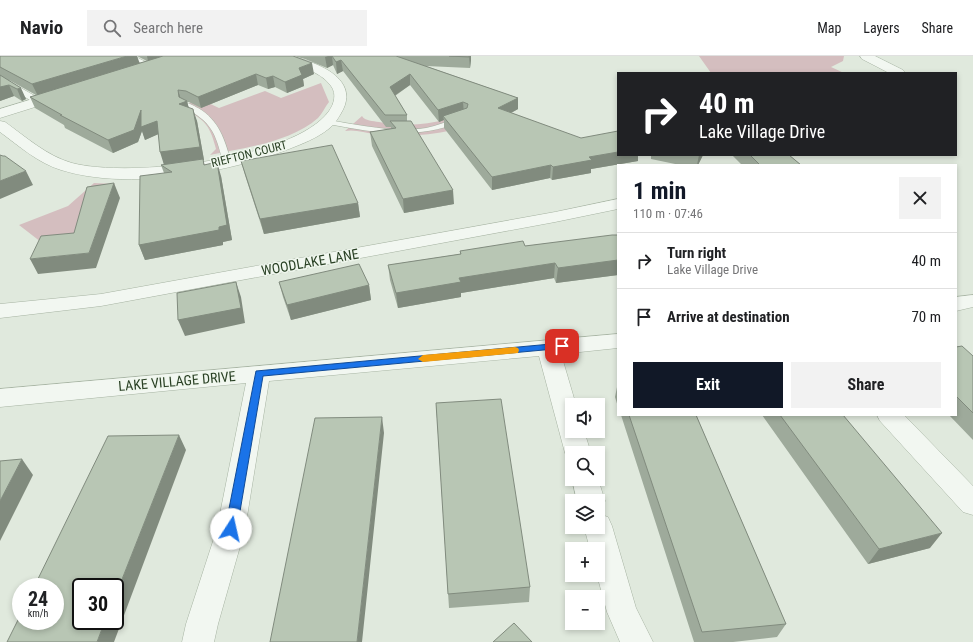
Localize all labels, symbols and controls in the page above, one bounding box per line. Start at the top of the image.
search box [87,10,367,46]
text: Navio [20,16,63,39]
icon: search [101,17,123,39]
text: Search here [133,19,203,37]
text: Map [817,20,841,36]
text: Layers [863,20,900,36]
text: Share [922,20,953,36]
text: 40 m [699,87,755,120]
icon: right [633,88,685,140]
text: Lake Village Drive [699,121,825,142]
street label: RIEFTON COURT [210,138,288,170]
text: 1 min [633,177,686,205]
button: close [899,177,941,219]
text: 110 m · 07:46 [633,206,703,221]
text: Turn right [667,244,726,262]
street label: WOODLAKE LANE [260,246,360,278]
icon: right [633,250,655,272]
text: 40 m [911,252,941,270]
text: Lake Village Drive [667,262,758,277]
icon: arrive [633,306,655,328]
text: Arrive at destination [667,308,790,326]
text: 70 m [911,308,941,326]
pin [545,329,579,363]
icon: arrive [551,335,573,357]
button: Exit [633,362,783,408]
button: Share [791,362,941,408]
street label: LAKE VILLAGE DRIVE [118,368,236,394]
map controls [565,398,605,630]
button: sound [565,398,605,438]
button: search [565,446,605,486]
button: layers [565,494,605,534]
position arrow [210,508,252,550]
button: + [565,542,605,582]
speed limit sign: 30 [72,578,124,630]
text: 24 [28,587,48,611]
button: − [565,590,605,630]
text: km/h [28,608,48,619]

